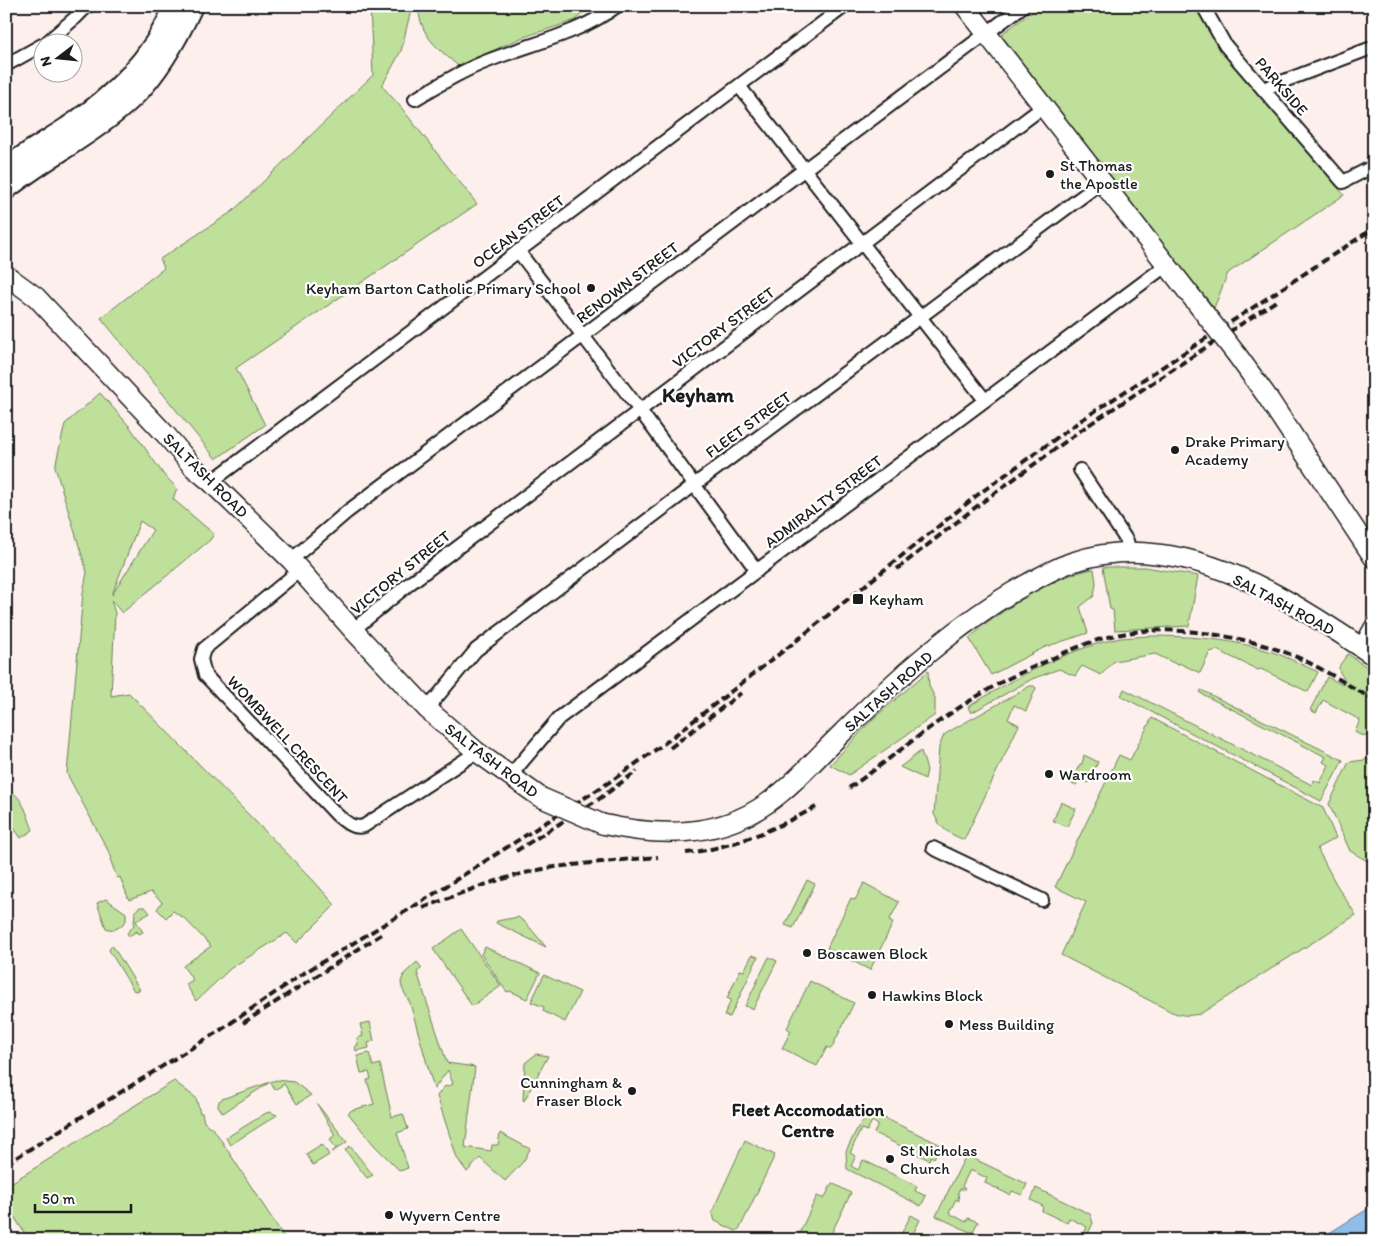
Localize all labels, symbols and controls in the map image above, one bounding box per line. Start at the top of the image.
north arrow [32,32,82,82]
street label: PARKSIDE [1251,53,1312,120]
text: N [37,55,55,68]
place label: St Thomas the Apostle [1060,156,1138,193]
marker: St Thomas the Apostle [1044,168,1056,180]
street label: OCEAN STREET [469,191,568,272]
street label: RENOWN STREET [572,238,682,327]
place label: Keyham Barton Catholic Primary School [306,279,581,298]
marker: Keyham Barton Catholic Primary School [585,282,597,294]
street label: VICTORY STREET [668,283,778,372]
district label: Keyham [662,382,734,408]
street label: FLEET STREET [702,387,795,462]
street label: SALTASH ROAD [159,429,252,522]
place label: Drake Primary Academy [1185,432,1285,469]
marker: Drake Primary Academy [1169,444,1181,456]
street label: ADMIRALTY STREET [761,451,886,552]
street label: VICTORY STREET [346,526,454,619]
street label: SALTASH ROAD [1230,570,1338,639]
place label: Keyham [869,590,924,609]
marker: Keyham [851,592,865,606]
street label: SALTASH ROAD [840,646,937,736]
street label: WOMBWELL CRESCENT [223,671,352,807]
street label: SALTASH ROAD [441,719,543,802]
place label: Wardroom [1059,765,1132,784]
marker: Wardroom [1043,768,1055,780]
place label: Boscawen Block [817,944,929,963]
marker: Boscawen Block [801,947,813,959]
place label: Hawkins Block [882,986,984,1005]
marker: Hawkins Block [866,989,878,1001]
place label: Mess Building [959,1015,1055,1034]
marker: Mess Building [943,1018,955,1030]
place label: Cunningham & Fraser Block [520,1073,623,1110]
marker: Cunningham & Fraser Block [626,1085,638,1097]
district label: Fleet Accomodation Centre [732,1099,885,1142]
place label: St Nicholas Church [900,1141,977,1178]
marker: St Nicholas Church [884,1153,896,1165]
scale bar [35,1181,131,1213]
text: 50 m [42,1190,75,1208]
place label: Wyvern Centre [399,1206,501,1225]
marker: Wyvern Centre [383,1209,395,1221]

